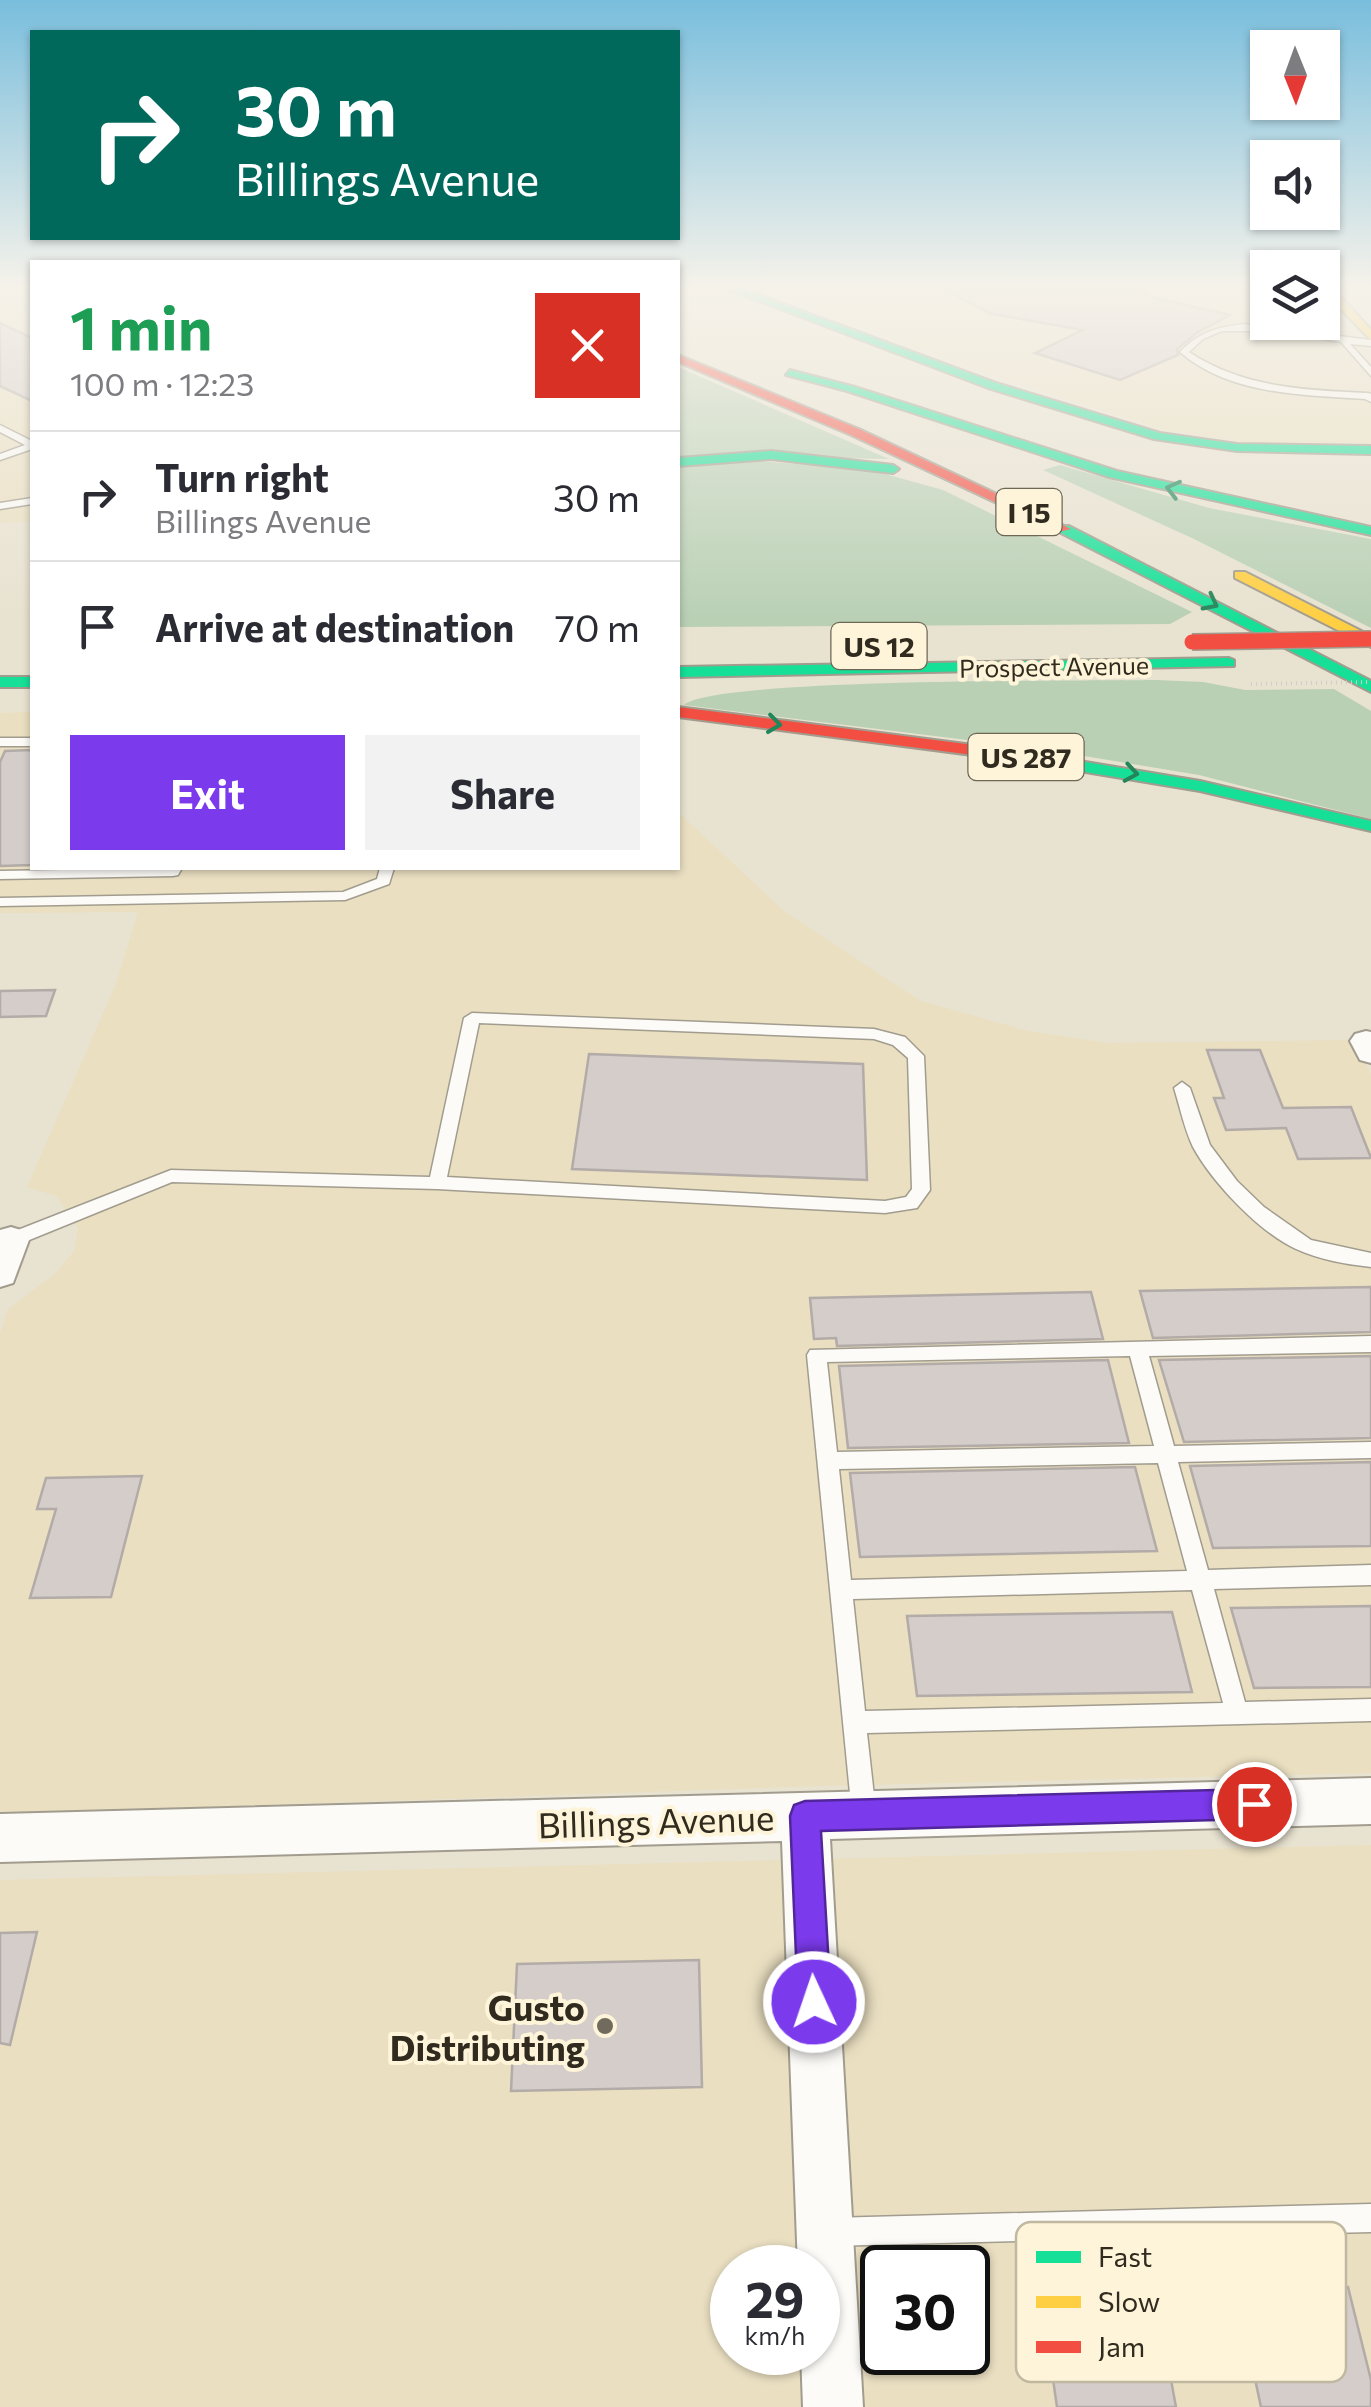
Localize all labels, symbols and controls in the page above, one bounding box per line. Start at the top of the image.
north arrow [1250,30,1340,120]
map controls [1250,30,1340,340]
text: 30 m [235,65,397,150]
icon: right [70,70,200,200]
button: sound [1250,140,1340,230]
text: Billings Avenue [235,150,539,205]
button: layers [1250,250,1340,340]
text: 1 min [70,289,212,362]
button: close [535,293,640,398]
text: 100 m · 12:23 [70,363,254,403]
text: Turn right [155,453,329,500]
icon: right [70,469,125,524]
text: 30 m [553,473,640,520]
one-way arrow [1165,480,1182,501]
road number: I 15 [996,489,1062,535]
text: Billings Avenue [155,500,371,540]
one-way arrow [1201,590,1219,610]
icon: arrive [70,599,125,654]
text: Arrive at destination [155,603,514,650]
text: 70 m [555,603,640,650]
road number: US 12 [832,623,926,669]
street label: Prospect Avenue [959,649,1149,683]
one-way arrow [767,713,783,734]
road number: US 287 [968,734,1084,780]
button: Exit [70,735,345,850]
button: Share [365,735,640,850]
one-way arrow [1123,762,1139,783]
pin [1212,1762,1297,1847]
icon: arrive [1227,1777,1282,1832]
street label: Billings Avenue [537,1794,775,1846]
position arrow [762,1950,866,2054]
place label: Gusto Distributing [390,1985,585,2068]
marker: Gusto Distributing [594,2015,616,2037]
legend [1016,2222,1346,2382]
text: Fast [1098,2239,1152,2273]
speed limit sign: 30 [860,2245,990,2375]
text: 29 [745,2267,804,2328]
text: Slow [1098,2284,1160,2318]
text: km/h [745,2320,805,2350]
text: Jam [1098,2329,1145,2363]

